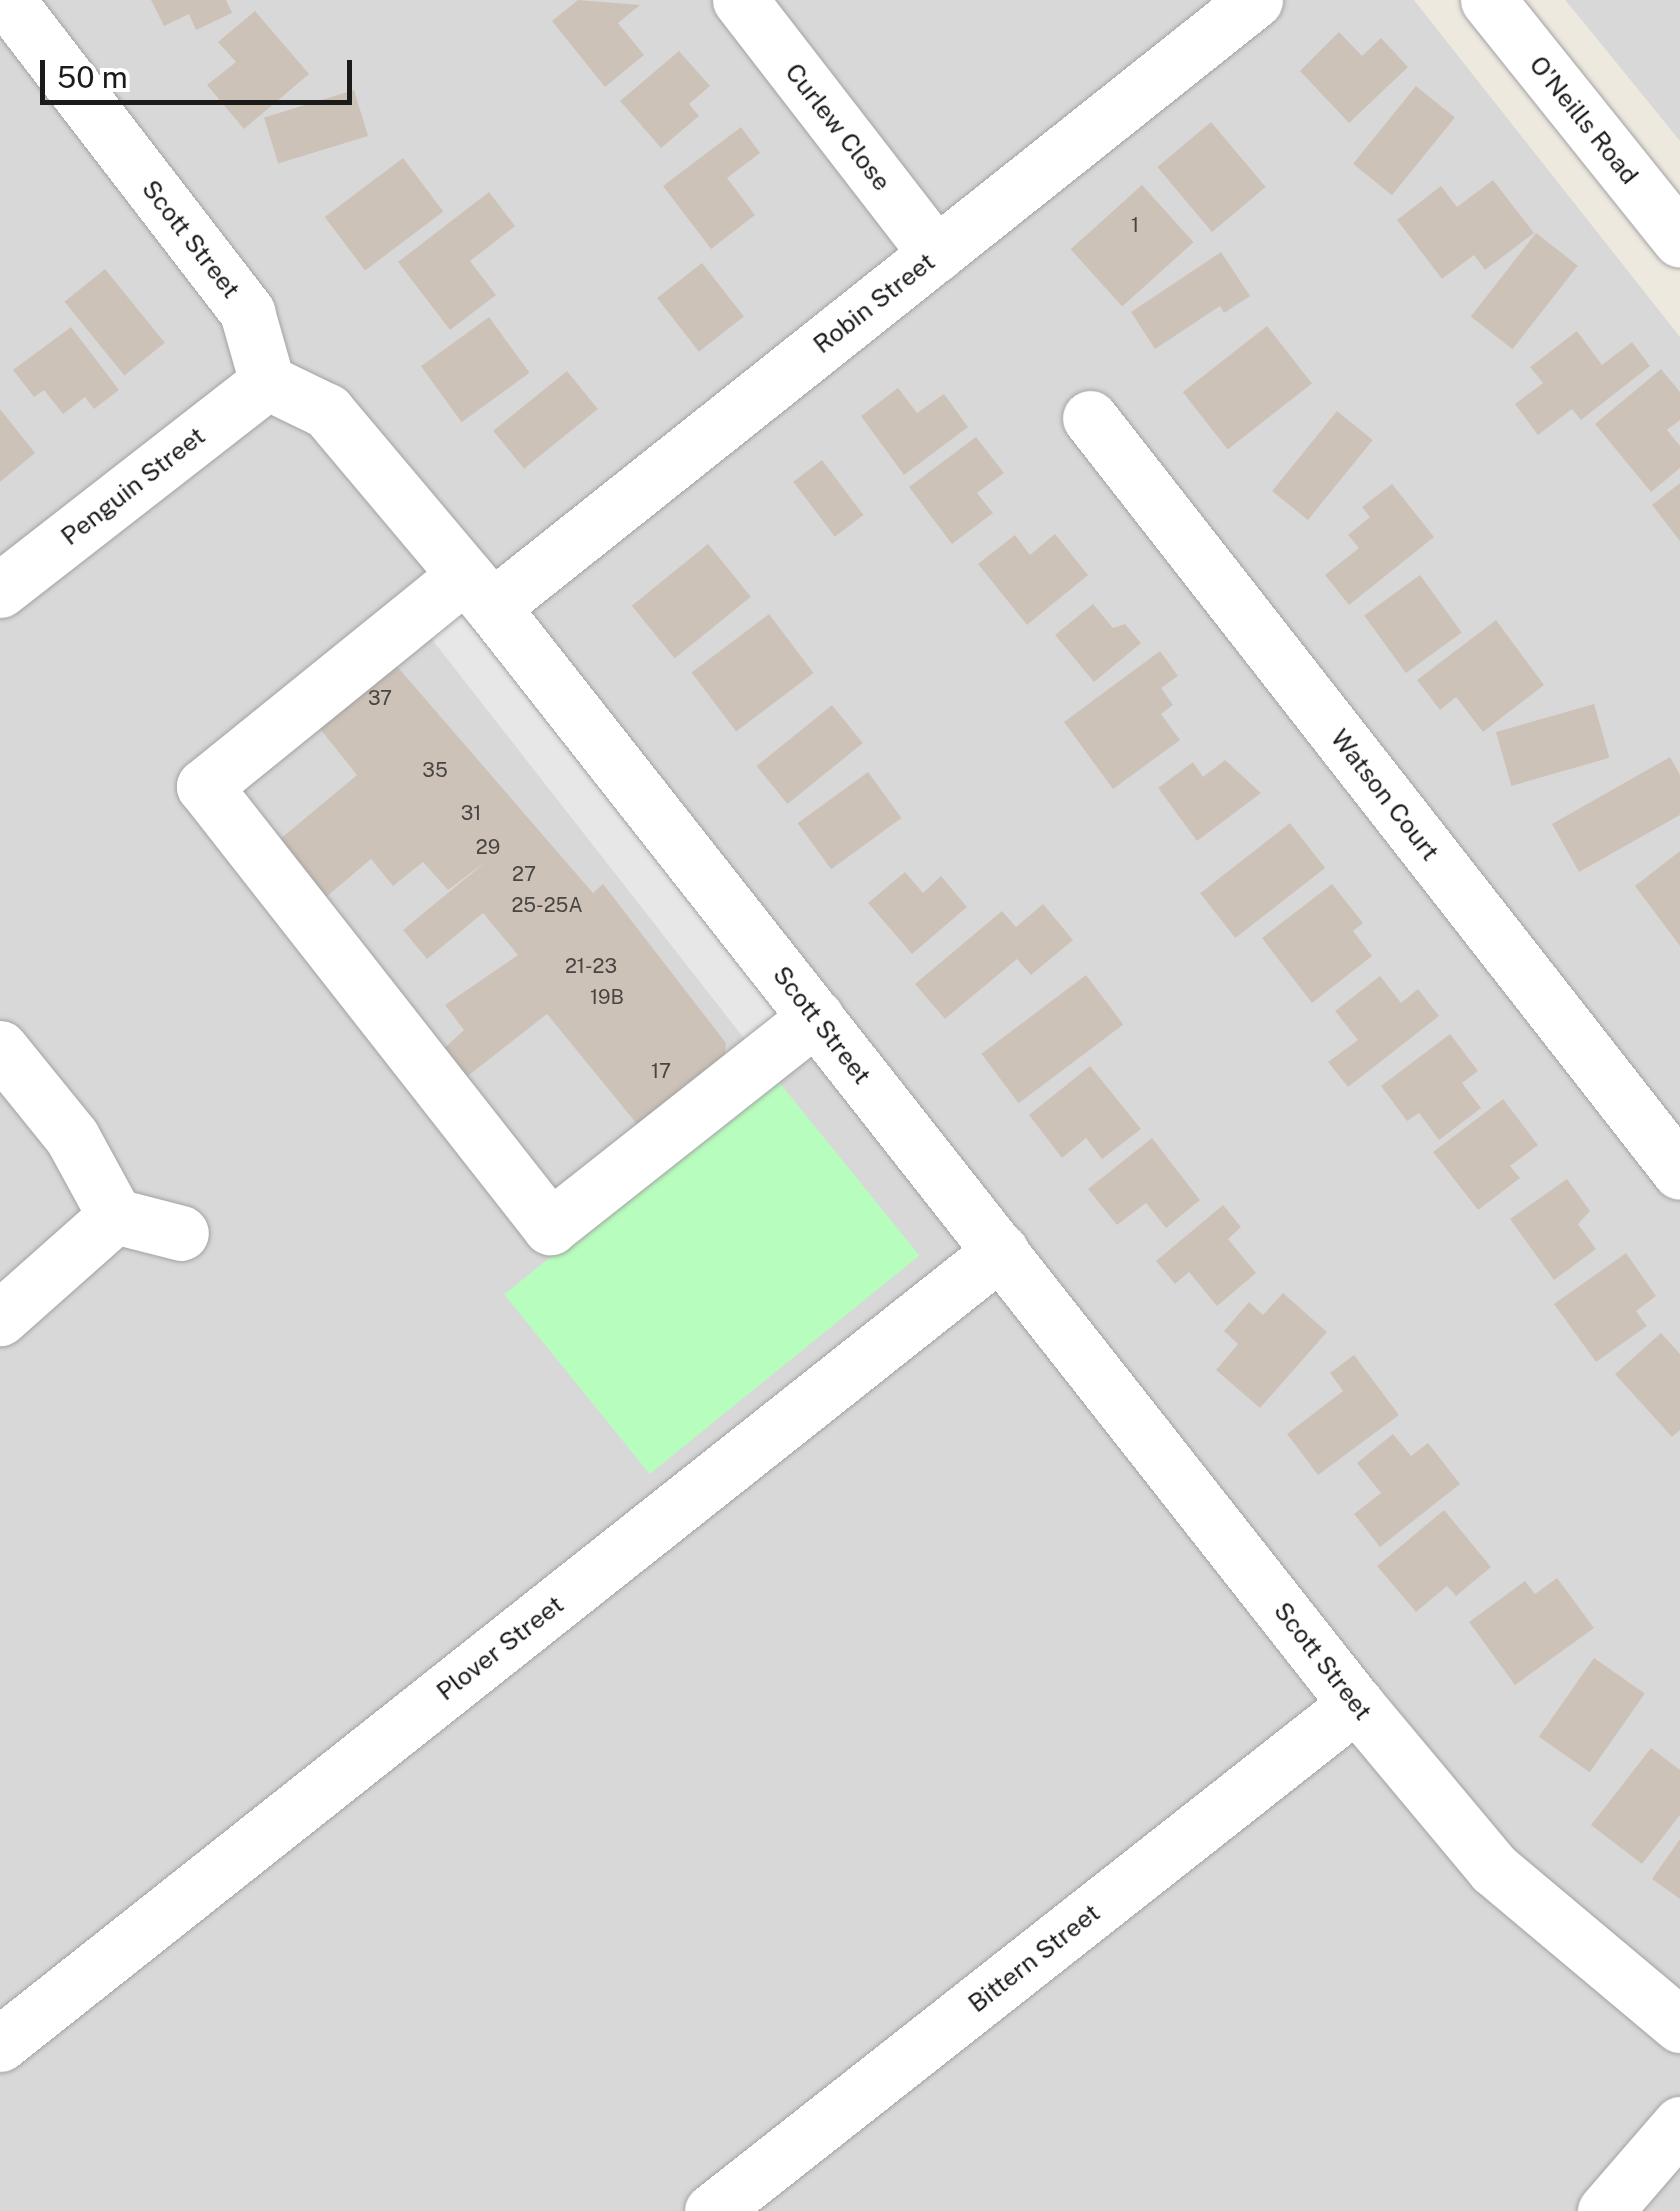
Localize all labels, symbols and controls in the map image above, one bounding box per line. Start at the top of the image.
scale bar [45,40,358,102]
street label: O'Neills Road [1523,50,1645,190]
street label: Curlew Close [779,57,897,197]
text: 50 m [57,59,128,95]
street label: Scott Street [136,174,246,304]
house number: 1 [1131,213,1139,237]
street label: Robin Street [807,246,941,360]
street label: Penguin Street [55,421,211,551]
house number: 37 [368,686,392,710]
street label: Watson Court [1325,723,1445,867]
house number: 35 [422,758,448,782]
house number: 31 [461,801,481,825]
house number: 29 [476,835,500,859]
house number: 27 [512,862,536,886]
house number: 25-25A [511,893,583,917]
house number: 21-23 [565,954,617,978]
street label: Scott Street [767,960,877,1090]
house number: 19B [590,985,624,1009]
house number: 17 [651,1059,671,1083]
street label: Plover Street [431,1589,569,1707]
street label: Scott Street [1268,1596,1378,1726]
street label: Bittern Street [962,1897,1106,2019]

